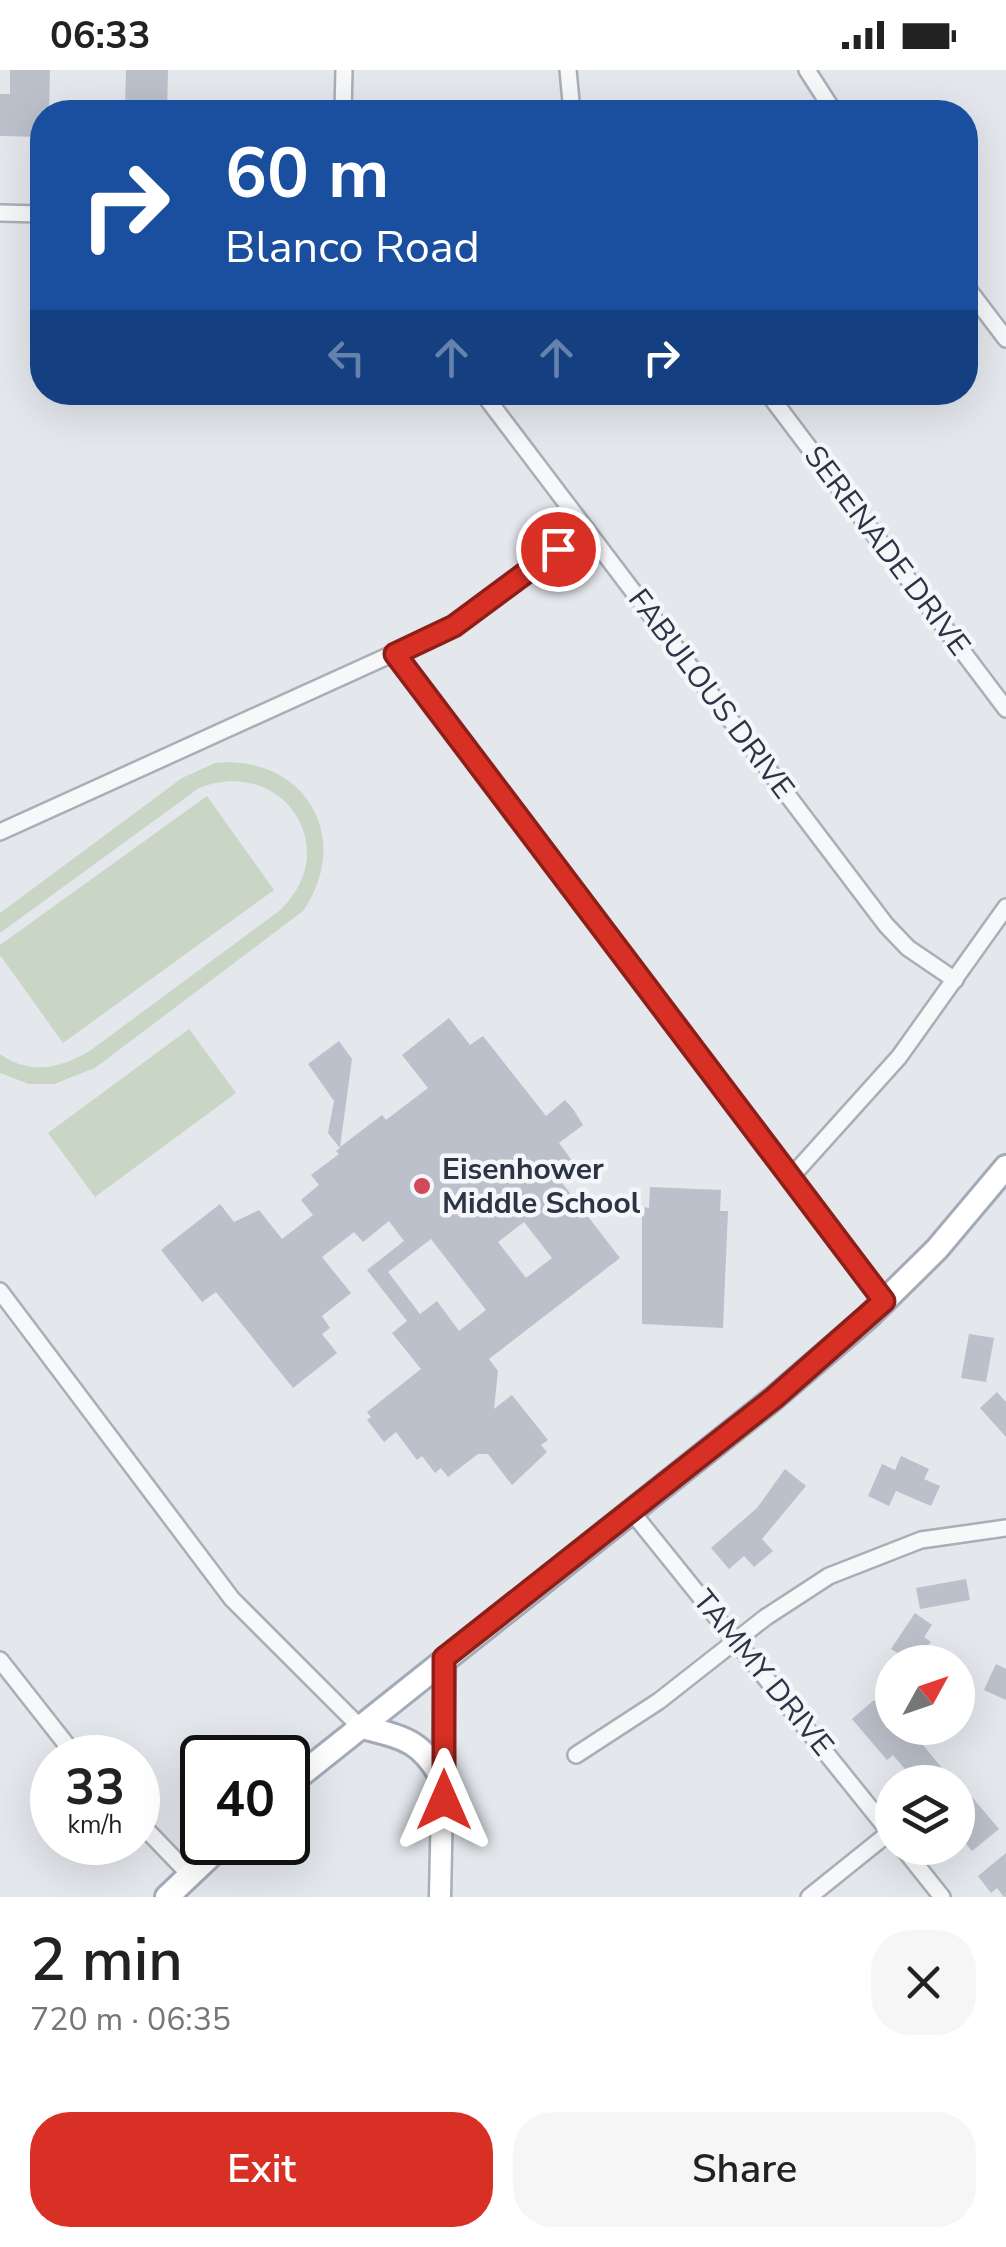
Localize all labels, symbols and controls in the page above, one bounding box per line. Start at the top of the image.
text: 06:33 [50,10,151,61]
text: 60 m [225,126,389,222]
icon: right [60,140,190,270]
text: Blanco Road [225,217,480,278]
icon: left [319,330,374,385]
icon: ahead [424,330,479,385]
icon: ahead [529,330,584,385]
icon: right [634,330,689,385]
street label: SERENADE DRIVE [794,438,980,664]
pin [516,507,601,592]
icon: arrive [531,522,586,577]
street label: FABULOUS DRIVE [618,581,804,807]
place label: Eisenhower Middle School [442,1149,641,1224]
marker: Eisenhower Middle School [411,1175,433,1197]
street label: TAMMY DRIVE [683,1581,843,1765]
north arrow [875,1645,975,1745]
map controls [875,1645,975,1865]
speed limit sign: 40 [180,1735,310,1865]
position arrow [392,1748,496,1852]
text: 33 [65,1753,125,1822]
button: layers [875,1765,975,1865]
text: km/h [67,1808,123,1842]
text: 2 min [30,1919,183,2001]
button: close [871,1930,976,2035]
text: 720 m · 06:35 [30,1998,231,2041]
button: Exit [30,2112,493,2227]
button: Share [513,2112,976,2227]

